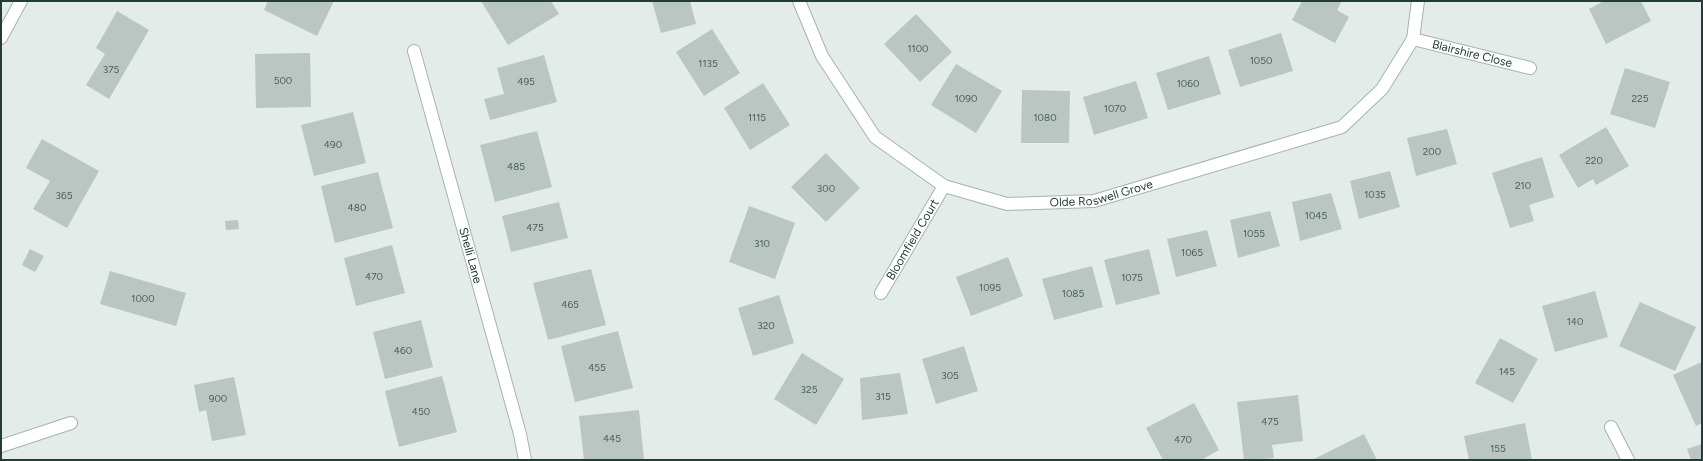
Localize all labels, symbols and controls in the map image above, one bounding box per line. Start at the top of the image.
street label: Blairshire Close [1431,37,1514,70]
house number: 1100 [907,42,929,55]
house number: 1050 [1250,54,1272,67]
house number: 1135 [698,57,718,70]
house number: 375 [103,63,120,76]
house number: 500 [274,74,292,87]
house number: 495 [517,75,535,88]
house number: 1060 [1177,77,1199,90]
house number: 1090 [955,92,977,105]
house number: 225 [1632,92,1649,105]
house number: 1070 [1104,102,1126,115]
house number: 1115 [748,111,766,124]
house number: 1080 [1033,111,1057,124]
house number: 490 [324,138,342,151]
house number: 200 [1423,145,1441,158]
house number: 220 [1585,154,1603,167]
house number: 485 [507,160,525,173]
street label: Olde Roswell Grove [1049,177,1155,210]
house number: 210 [1515,179,1531,192]
house number: 300 [817,182,835,195]
house number: 1035 [1364,188,1386,201]
house number: 365 [56,189,73,202]
street label: Bloomfield Court [883,196,942,283]
house number: 480 [348,201,366,214]
house number: 1045 [1305,209,1328,222]
house number: 475 [526,221,544,234]
street label: Shelli Lane [456,226,485,285]
house number: 1055 [1243,227,1265,240]
house number: 310 [754,237,770,250]
house number: 1065 [1181,246,1203,259]
house number: 470 [365,270,383,283]
house number: 1075 [1121,271,1143,284]
house number: 1095 [979,281,1001,294]
house number: 1085 [1062,287,1084,300]
house number: 1000 [131,292,155,305]
house number: 465 [561,298,579,311]
house number: 140 [1567,315,1583,328]
house number: 320 [757,319,775,332]
house number: 460 [394,344,412,357]
house number: 455 [588,361,606,374]
house number: 145 [1499,365,1515,378]
house number: 305 [941,369,959,382]
house number: 325 [801,383,818,396]
house number: 315 [875,390,891,403]
house number: 900 [209,392,227,405]
house number: 450 [412,405,430,418]
house number: 475 [1261,415,1279,428]
house number: 445 [603,432,621,445]
house number: 470 [1174,433,1192,446]
house number: 155 [1490,442,1506,455]

